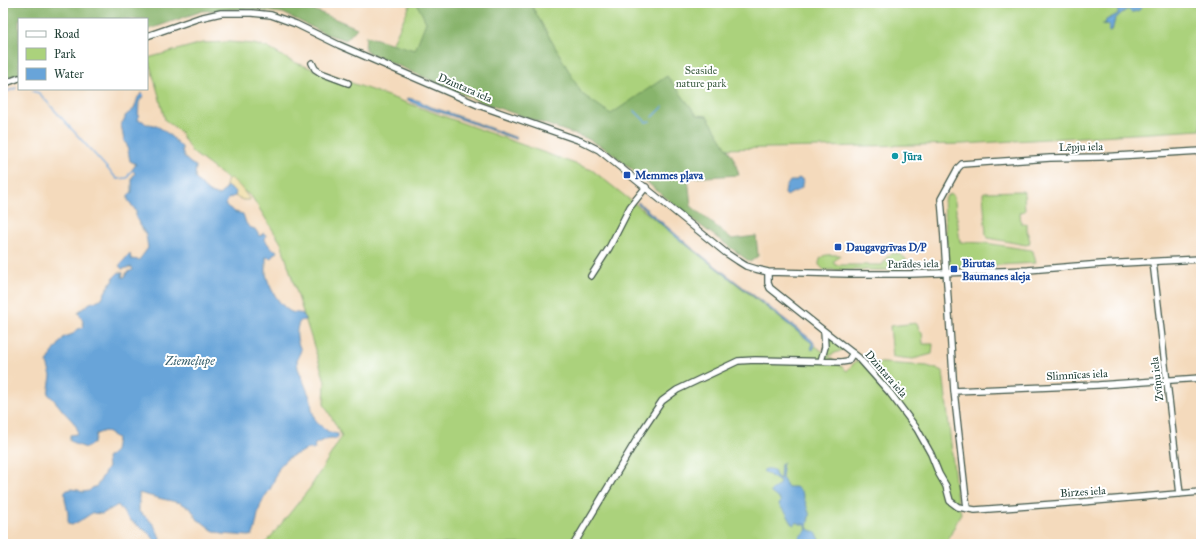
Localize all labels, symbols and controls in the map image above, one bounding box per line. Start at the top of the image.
legend [18,18,148,90]
text: Road [54,27,80,41]
text: Park [54,47,76,61]
park label: Seaside nature park [676,64,727,90]
text: Water [54,67,84,81]
street label: Dzintara iela [436,71,494,105]
street label: Lēpju iela [1059,140,1104,154]
place label: Jūra [901,150,922,164]
marker: Jūra [890,151,900,161]
place label: Memmes pļava [635,169,703,183]
marker: Memmes pļava [622,170,632,180]
place label: Daugavgrīvas D/P [846,241,927,254]
marker: Daugavgrīvas D/P [833,242,843,252]
street label: Parādes iela [887,257,939,271]
place label: Birutas Baumanes aleja [962,257,1030,284]
marker: Birutas Baumanes aleja [949,264,959,274]
street label: Dzintara iela [862,348,910,400]
water label: Ziemeļupe [164,354,215,369]
street label: Zvīņu iela [1148,356,1166,402]
street label: Slimnīcas iela [1046,367,1108,383]
street label: Birzes iela [1060,484,1107,500]

